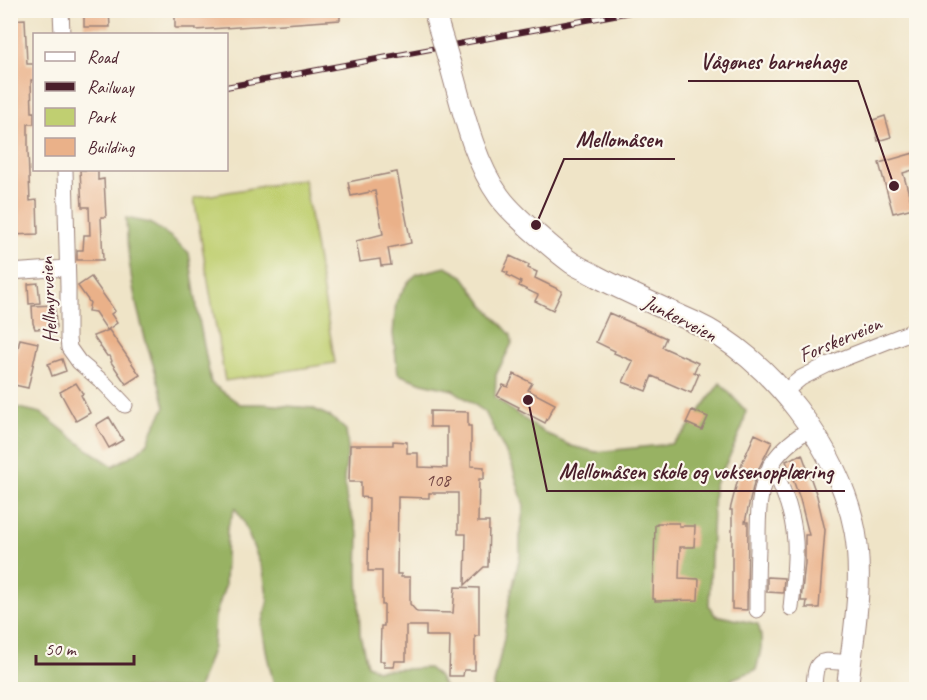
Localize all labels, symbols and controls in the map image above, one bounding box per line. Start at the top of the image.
legend [33,33,228,171]
callout: Vågønes barnehage [688,41,858,81]
text: Road [87,46,120,68]
text: Vågønes barnehage [700,48,848,76]
text: Railway [87,76,135,98]
text: Park [87,106,117,128]
callout: Mellomåsen [564,119,675,159]
text: Mellomåsen [576,126,663,154]
text: Building [87,136,136,158]
street label: Hellmyrveien [33,256,63,344]
street label: Junkerveien [638,288,722,348]
street label: Forskerveien [795,309,887,368]
callout: Mellomåsen skole og voksenopplæring [547,451,845,491]
text: Mellomåsen skole og voksenopplæring [559,458,835,486]
house number: 108 [426,469,452,491]
scale bar [36,628,134,666]
text: 50 m [45,638,78,660]

